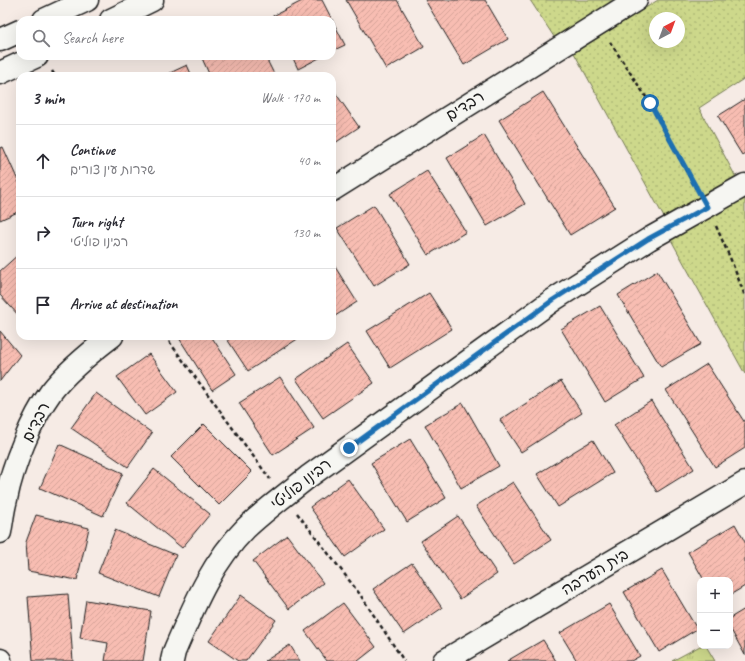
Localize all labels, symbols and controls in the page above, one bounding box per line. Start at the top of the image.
north arrow [649,12,685,48]
search box [16,16,336,60]
icon: search [30,27,52,49]
text: Search here [62,29,123,48]
street label: רבדים [442,86,488,126]
text: 3 min [32,88,65,109]
text: Walk · 170 m [261,90,320,106]
route start [641,94,659,112]
text: Continue [70,141,115,160]
icon: ahead [32,150,54,172]
text: 40 m [298,153,320,169]
text: שדרות עין צורים [70,162,155,178]
text: Turn right [70,213,123,232]
icon: right [32,222,54,244]
text: 130 m [292,225,320,241]
text: רבינו פוליטי [70,234,128,250]
icon: arrive [32,294,54,316]
text: Arrive at destination [70,295,177,314]
street label: רבדים [18,399,54,445]
route end [340,439,358,457]
street label: רבינו פוליטי [267,454,335,514]
street label: בית הערבה [558,544,632,600]
map controls [697,577,733,649]
button: + [697,577,733,613]
button: − [697,613,733,649]

